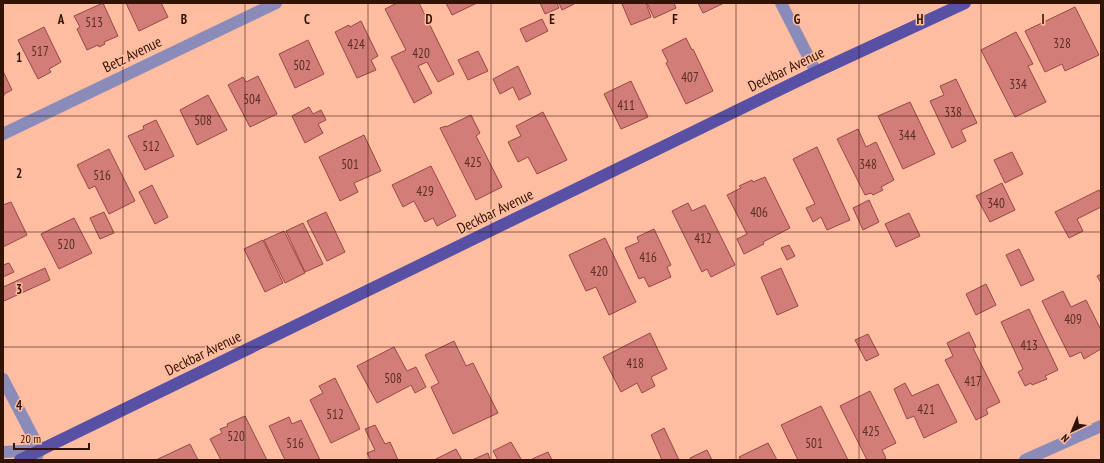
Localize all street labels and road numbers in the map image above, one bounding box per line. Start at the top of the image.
street label: Betz Avenue [99,32,165,76]
street label: Deckbar Avenue [745,42,827,96]
street label: Deckbar Avenue [454,184,536,238]
street label: Deckbar Avenue [162,326,244,380]

